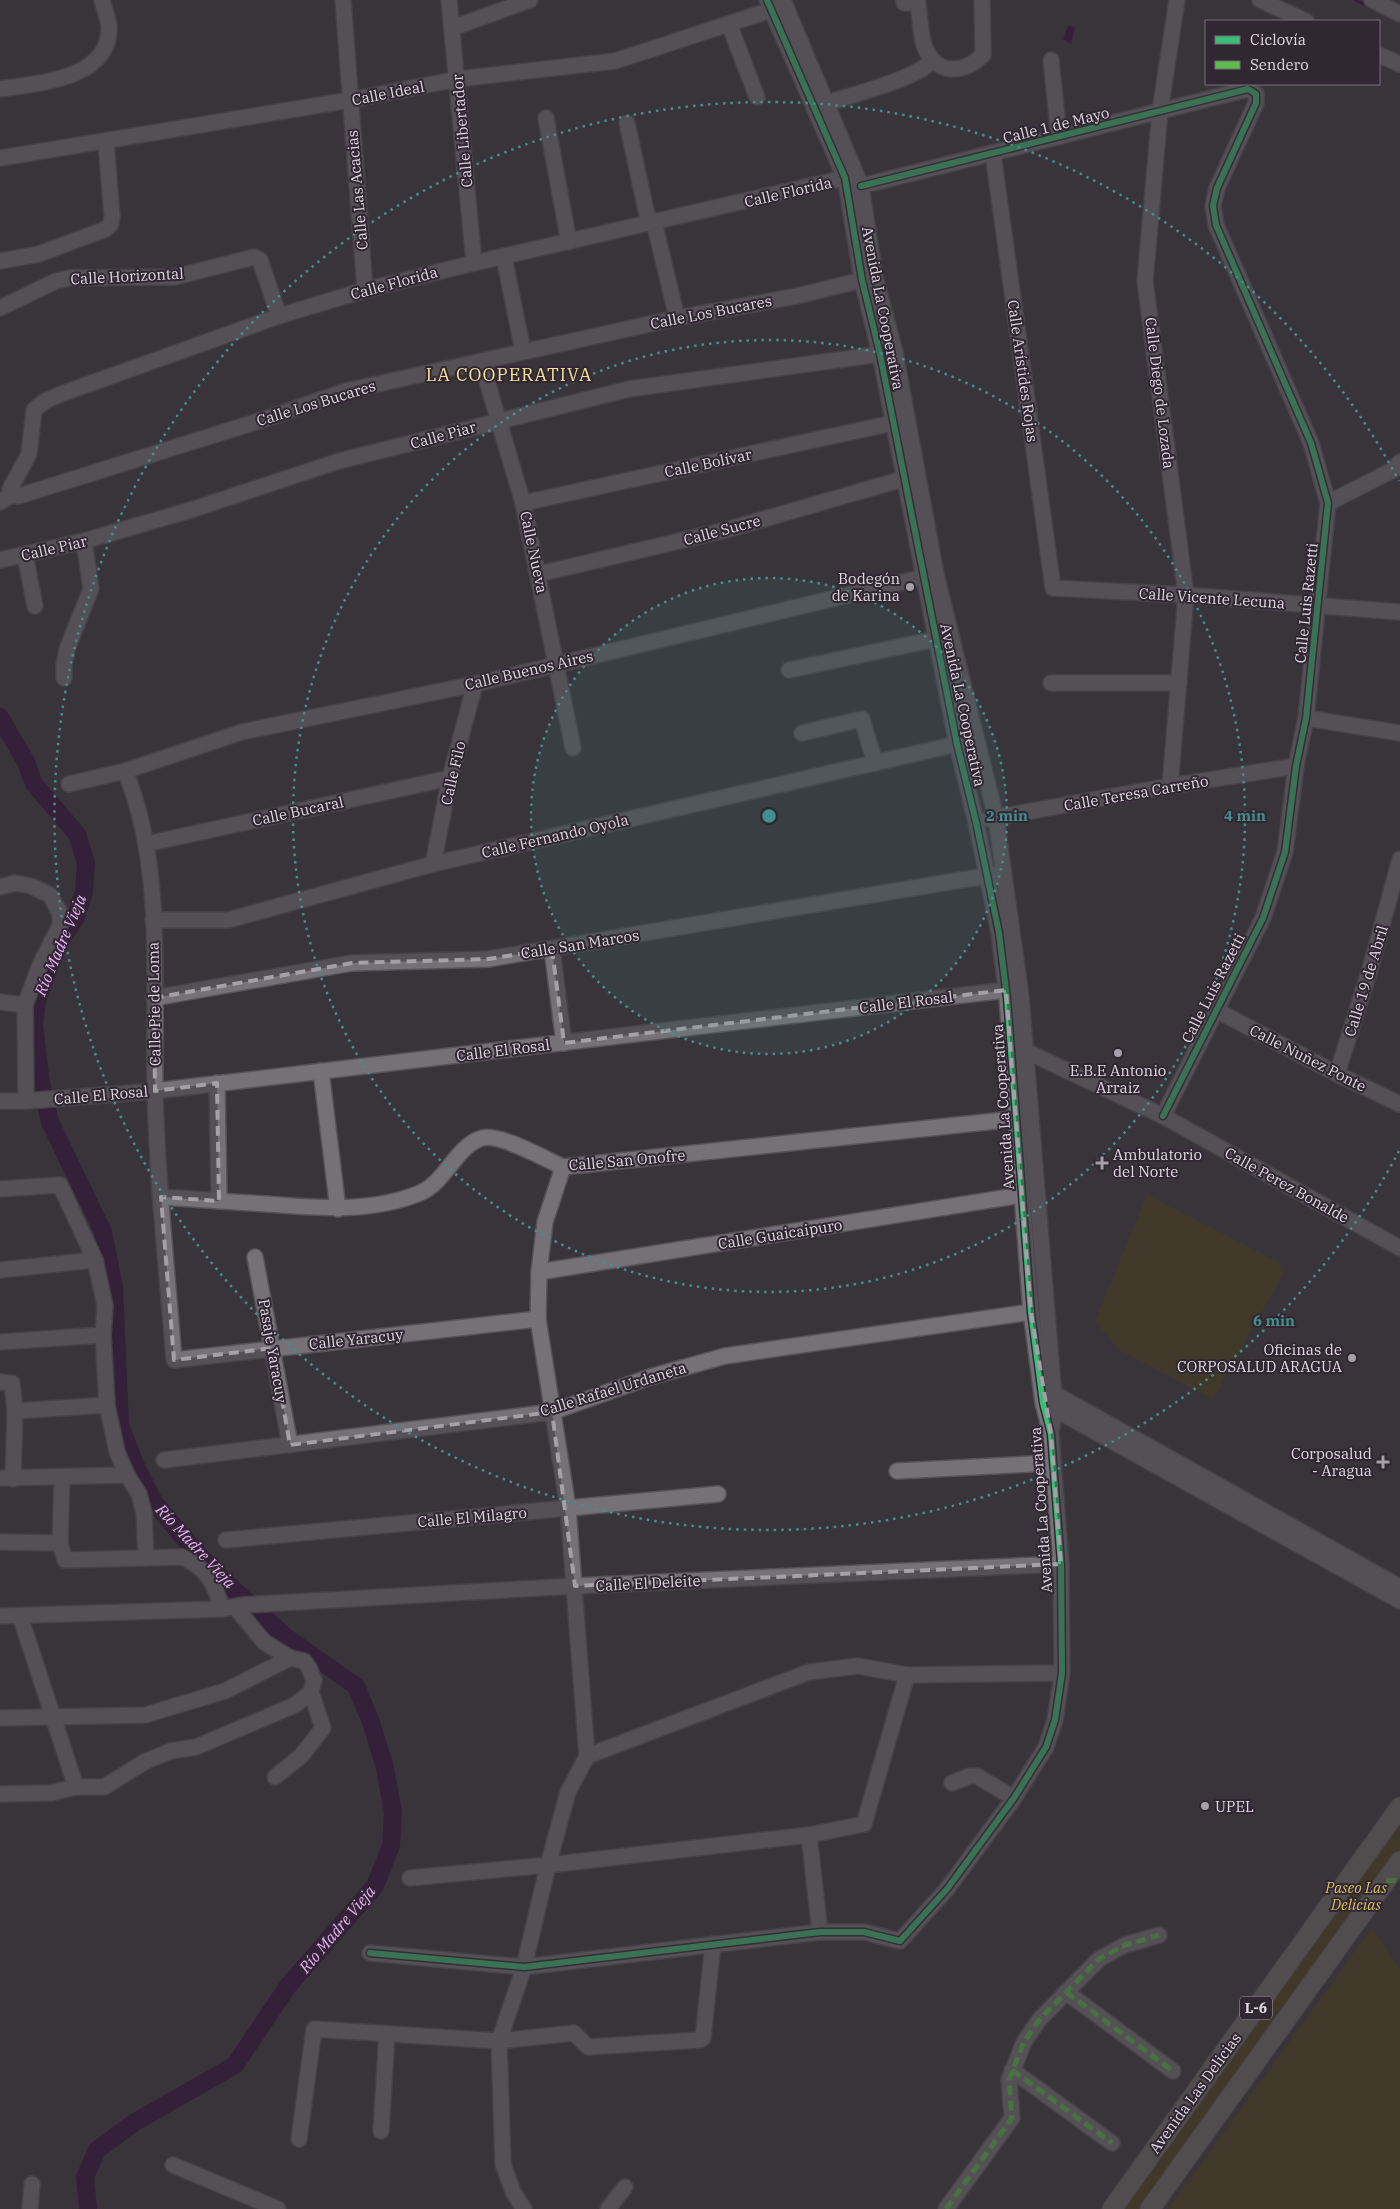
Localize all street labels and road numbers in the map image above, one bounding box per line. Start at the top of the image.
street label: Calle Libertador [448,73,476,188]
street label: Calle Ideal [350,77,426,109]
street label: Calle 1 de Mayo [1001,103,1111,147]
street label: Calle Las Acacias [342,129,372,251]
street label: Calle Florida [742,173,834,211]
street label: Avenida La Cooperativa [858,225,908,391]
street label: Calle Florida [348,262,440,304]
street label: Calle Horizontal [70,264,184,288]
street label: Calle Los Bucares [649,291,773,333]
street label: Calle Arístides Rojas [1004,299,1042,443]
street label: Calle Diego de Lozada [1141,316,1179,470]
street label: Calle Los Bucares [254,376,378,430]
street label: Calle Piar [408,417,478,453]
street label: Calle Bolívar [663,444,754,482]
street label: Calle Nueva [516,509,552,595]
street label: Calle Sucre [681,511,763,549]
street label: Calle Piar [19,531,89,565]
street label: Calle Luis Razetti [1290,542,1322,664]
street label: Calle Vicente Lecuna [1138,583,1286,613]
street label: Avenida La Cooperativa [936,622,990,788]
street label: Calle Buenos Aires [463,646,595,694]
street label: Calle Filo [436,739,470,807]
street label: Calle Teresa Carreño [1062,771,1210,815]
street label: Calle Bucaral [251,792,345,830]
street label: Calle Fernando Oyola [480,810,630,862]
street label: Calle 19 de Abril [1340,923,1392,1039]
street label: Calle San Marcos [519,925,641,963]
street label: Calle Luis Razetti [1177,930,1249,1046]
street label: Calle Pie de Loma [143,942,165,1066]
street label: Calle El Rosal [858,987,954,1017]
street label: Calle Nuñez Ponte [1247,1020,1369,1096]
street label: Avenida La Cooperativa [988,1023,1018,1191]
street label: Calle El Rosal [455,1035,551,1065]
street label: Calle El Rosal [53,1081,149,1109]
street label: Calle Perez Bonalde [1222,1143,1352,1227]
street label: Calle San Onofre [568,1145,686,1175]
street label: Calle Guaicaipuro [717,1215,843,1253]
street label: Pasaje Yaracuy [254,1297,292,1405]
street label: Calle Yaracuy [308,1325,404,1353]
street label: Calle Rafael Urdaneta [538,1358,688,1420]
street label: Avenida La Cooperativa [1026,1426,1056,1594]
street label: Calle El Milagro [417,1503,527,1531]
street label: Calle El Deleite [595,1571,701,1595]
road number: L-6 [1240,1996,1272,2020]
street label: Avenida Las Delicias [1145,2029,1245,2157]

